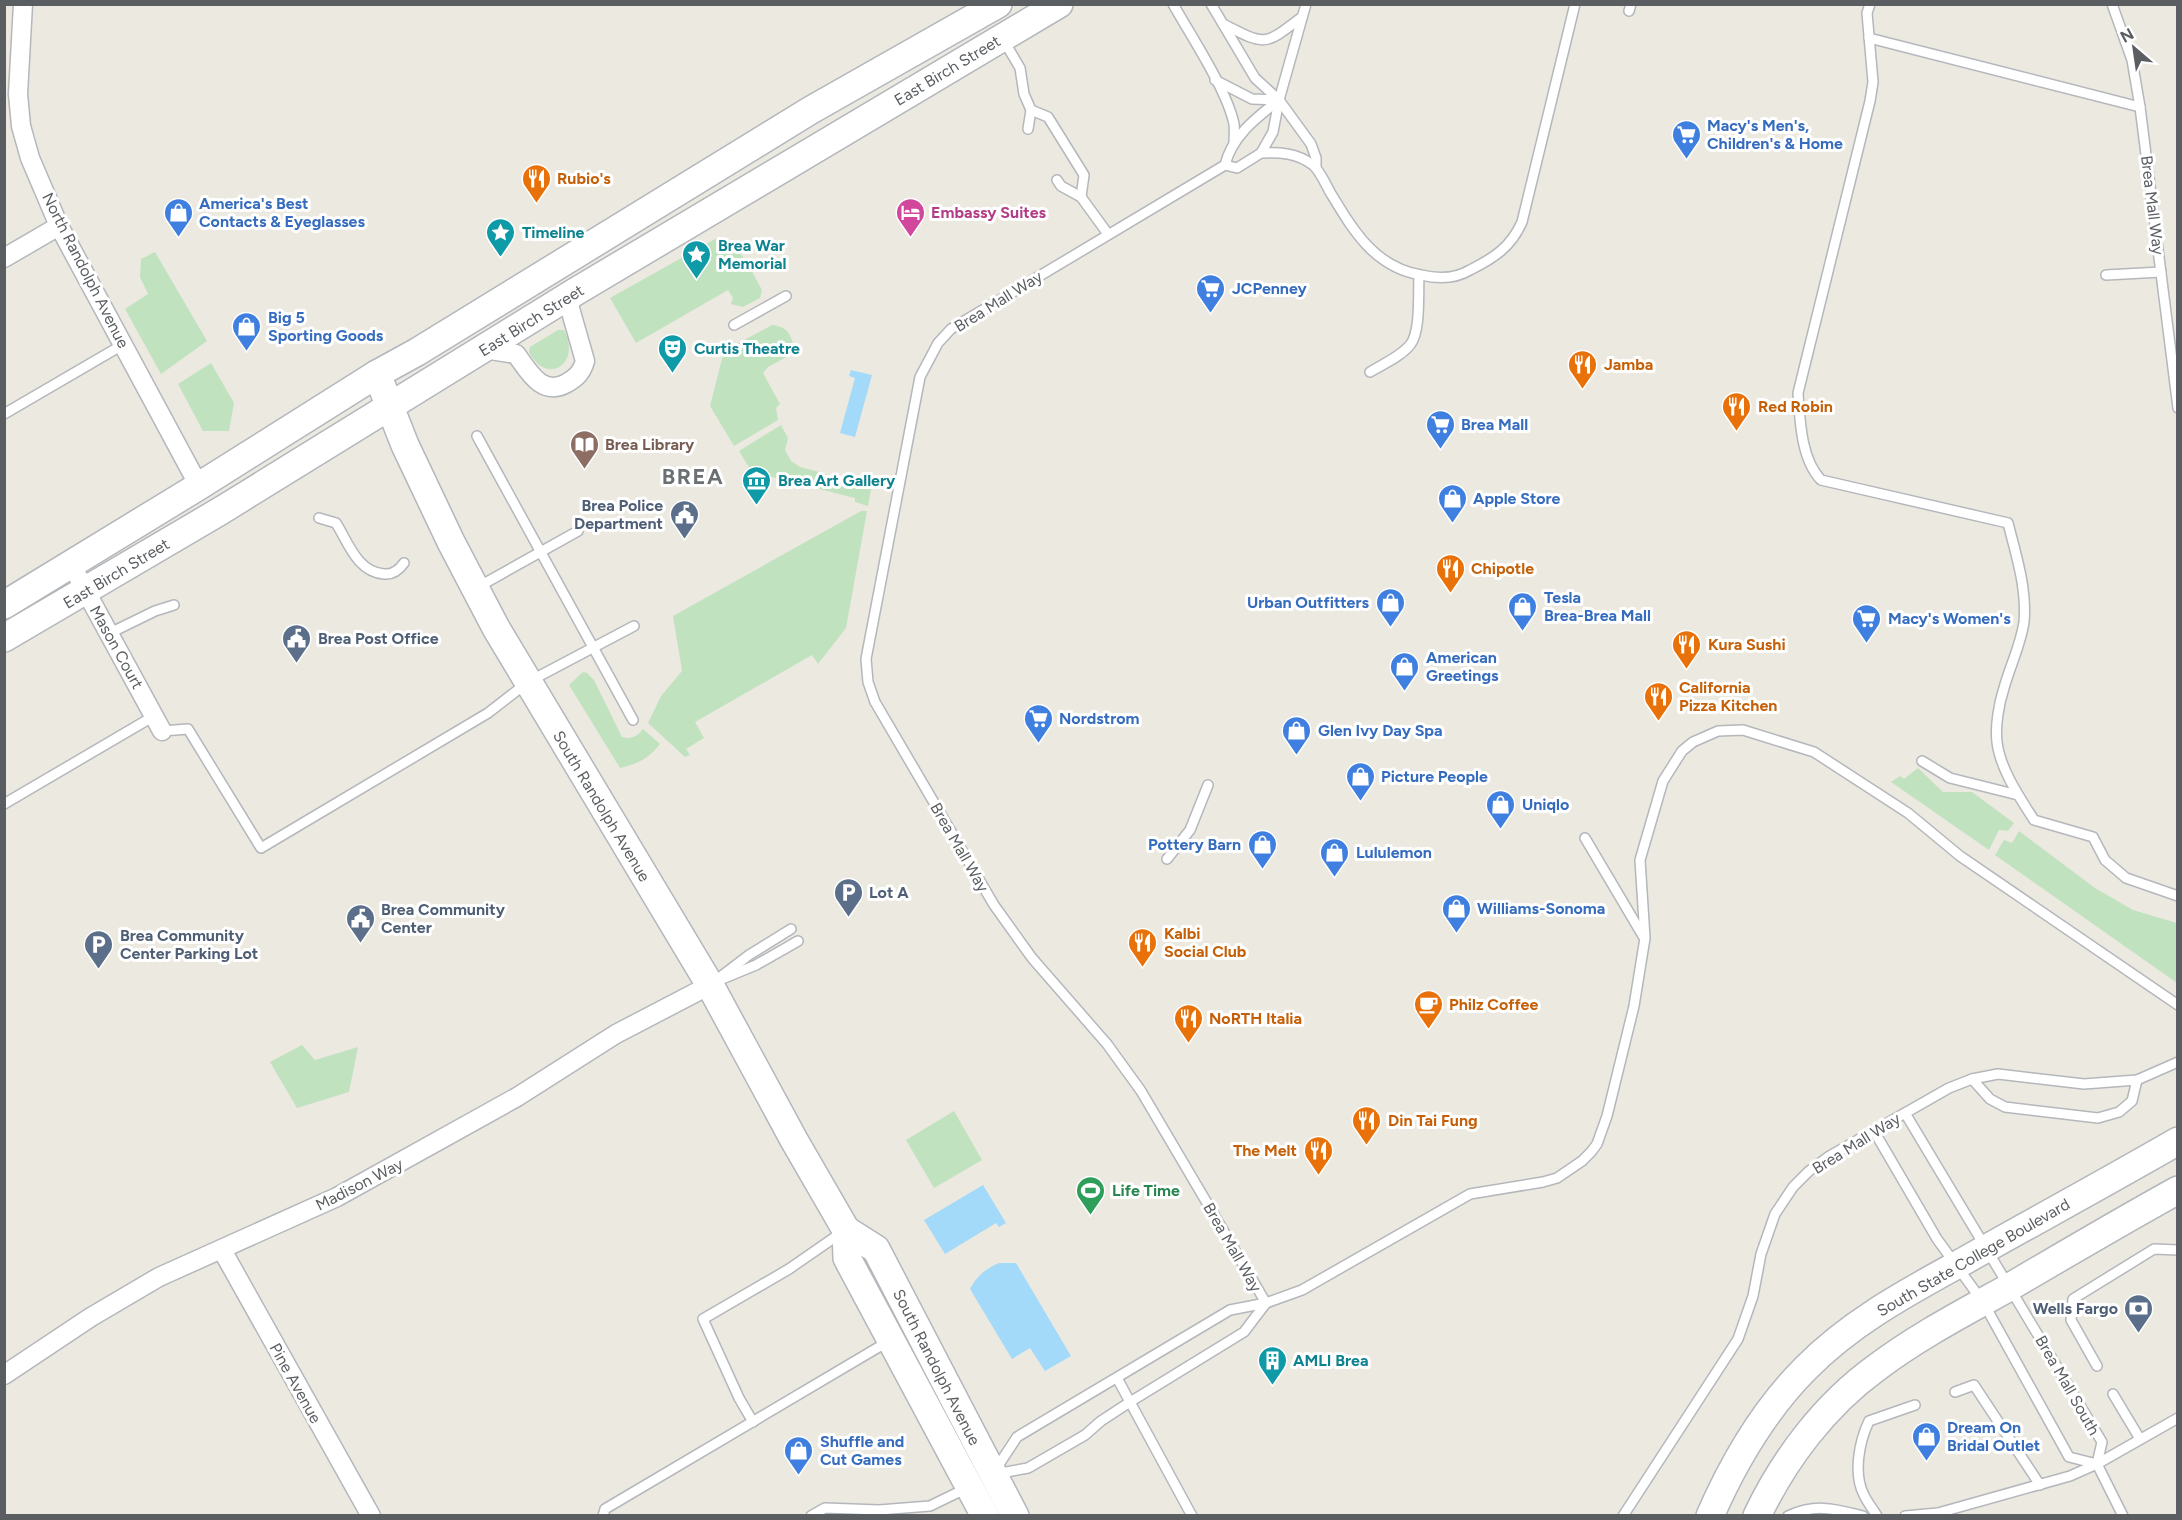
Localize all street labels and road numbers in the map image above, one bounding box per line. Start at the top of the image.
street label: East Birch Street [891,31,1004,110]
street label: Brea Mall Way [2137,154,2168,256]
street label: North Randolph Avenue [38,189,133,351]
street label: Brea Mall Way [951,267,1046,336]
street label: East Birch Street [475,280,587,360]
street label: East Birch Street [60,534,173,613]
street label: Mason Court [86,602,147,692]
street label: South Randolph Avenue [549,727,654,885]
street label: Brea Mall Way [926,799,993,896]
street label: Brea Mall Way [1809,1109,1904,1178]
street label: Madison Way [312,1154,407,1215]
street label: South State College Boulevard [1873,1194,2073,1321]
street label: Brea Mall Way [1199,1199,1266,1296]
street label: South Randolph Avenue [889,1286,984,1449]
street label: Brea Mall South [2031,1332,2104,1438]
street label: Pine Avenue [266,1340,325,1427]

